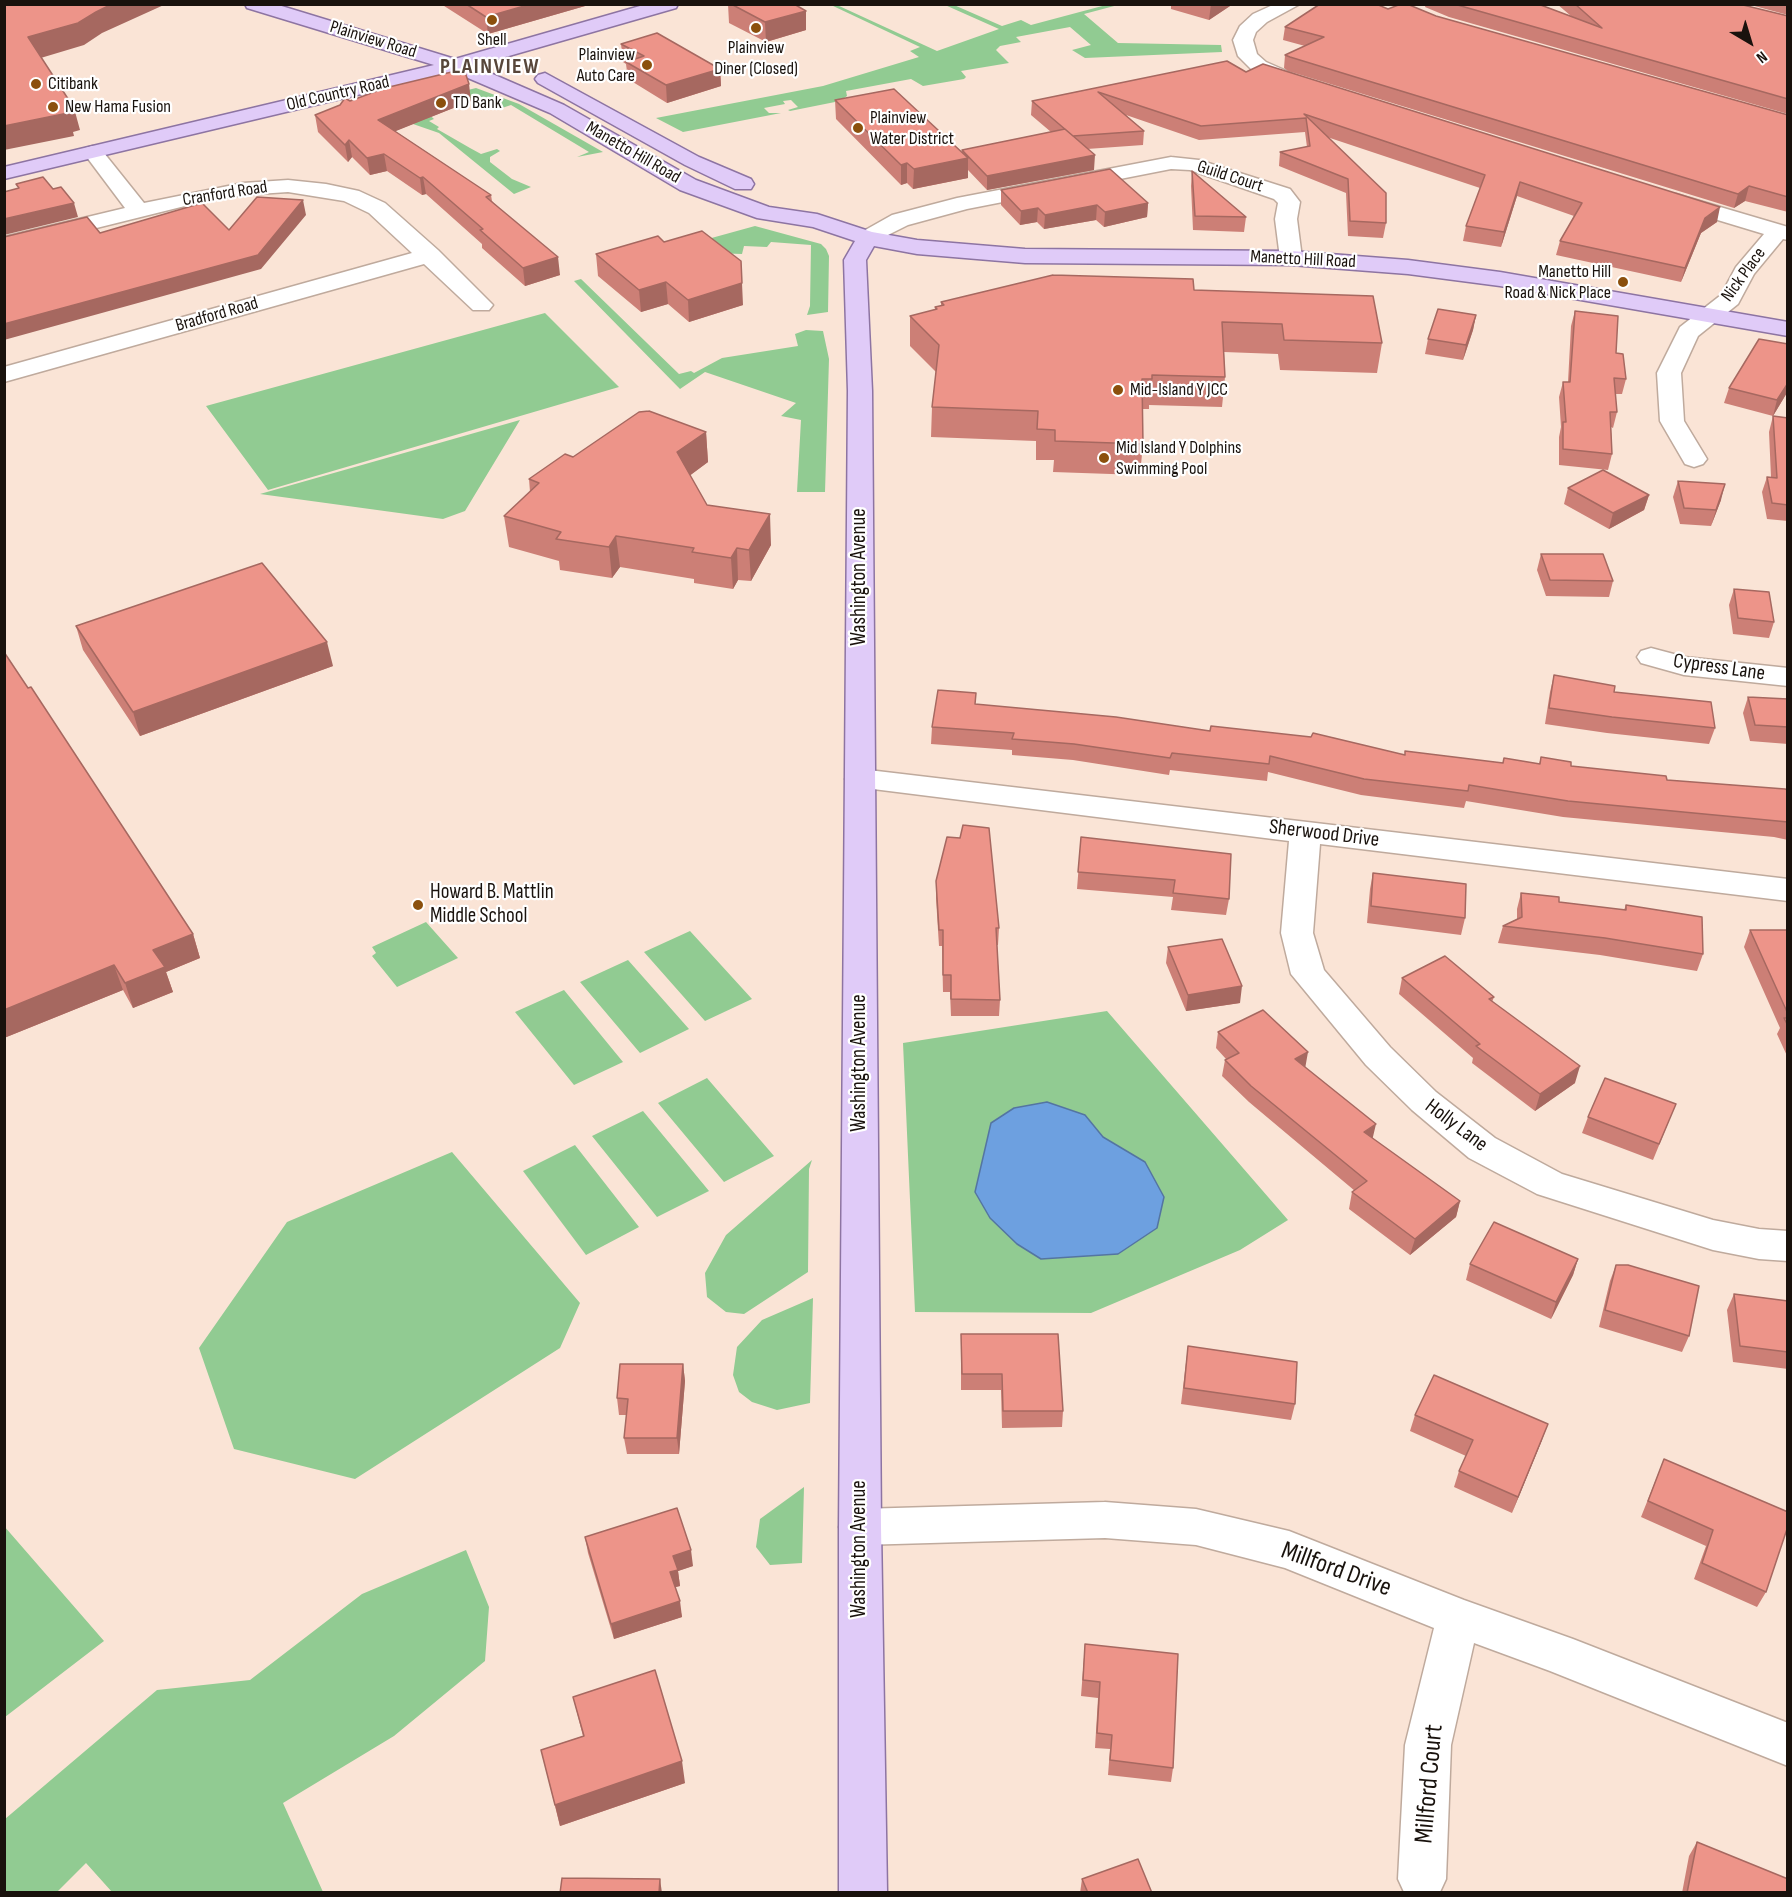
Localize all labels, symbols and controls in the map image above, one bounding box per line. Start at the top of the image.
north arrow [1720,12,1780,72]
marker: Shell [485,13,499,27]
street label: Plainview Road [327,17,419,63]
marker: Plainview Diner (Closed) [749,21,763,35]
place label: Shell [477,29,507,51]
place label: Plainview Diner (Closed) [714,37,798,80]
place label: Plainview Auto Care [577,44,635,86]
text: N [1752,46,1771,67]
district label: PLAINVIEW [440,54,540,80]
marker: Plainview Auto Care [640,58,654,72]
street label: Old Country Road [285,72,391,116]
place label: Citibank [48,73,98,95]
marker: Citibank [29,77,43,91]
place label: TD Bank [453,92,502,114]
place label: New Hama Fusion [65,96,171,118]
marker: TD Bank [434,96,448,110]
marker: New Hama Fusion [46,100,60,114]
place label: Plainview Water District [870,107,954,150]
street label: Manetto Hill Road [582,117,684,189]
marker: Plainview Water District [851,121,865,135]
street label: Guild Court [1194,156,1266,198]
street label: Cranford Road [181,177,269,211]
street label: Nick Place [1717,244,1771,306]
street label: Manetto Hill Road [1250,246,1356,274]
place label: Manetto Hill Road & Nick Place [1504,261,1611,304]
marker: Manetto Hill Road & Nick Place [1616,275,1630,289]
street label: Bradford Road [173,293,261,337]
place label: Mid-Island Y JCC [1130,379,1228,401]
marker: Mid-Island Y JCC [1111,383,1125,397]
place label: Mid Island Y Dolphins Swimming Pool [1116,437,1242,480]
marker: Mid Island Y Dolphins Swimming Pool [1097,451,1111,465]
street label: Washington Avenue [847,508,873,646]
street label: Cypress Lane [1671,649,1767,687]
street label: Sherwood Drive [1268,815,1380,853]
place label: Howard B. Mattlin Middle School [430,880,554,930]
marker: Howard B. Mattlin Middle School [411,898,425,912]
street label: Washington Avenue [847,994,873,1132]
street label: Holly Lane [1420,1094,1492,1158]
street label: Washington Avenue [847,1480,873,1618]
street label: Millford Drive [1277,1536,1395,1604]
street label: Millford Court [1409,1723,1451,1845]

